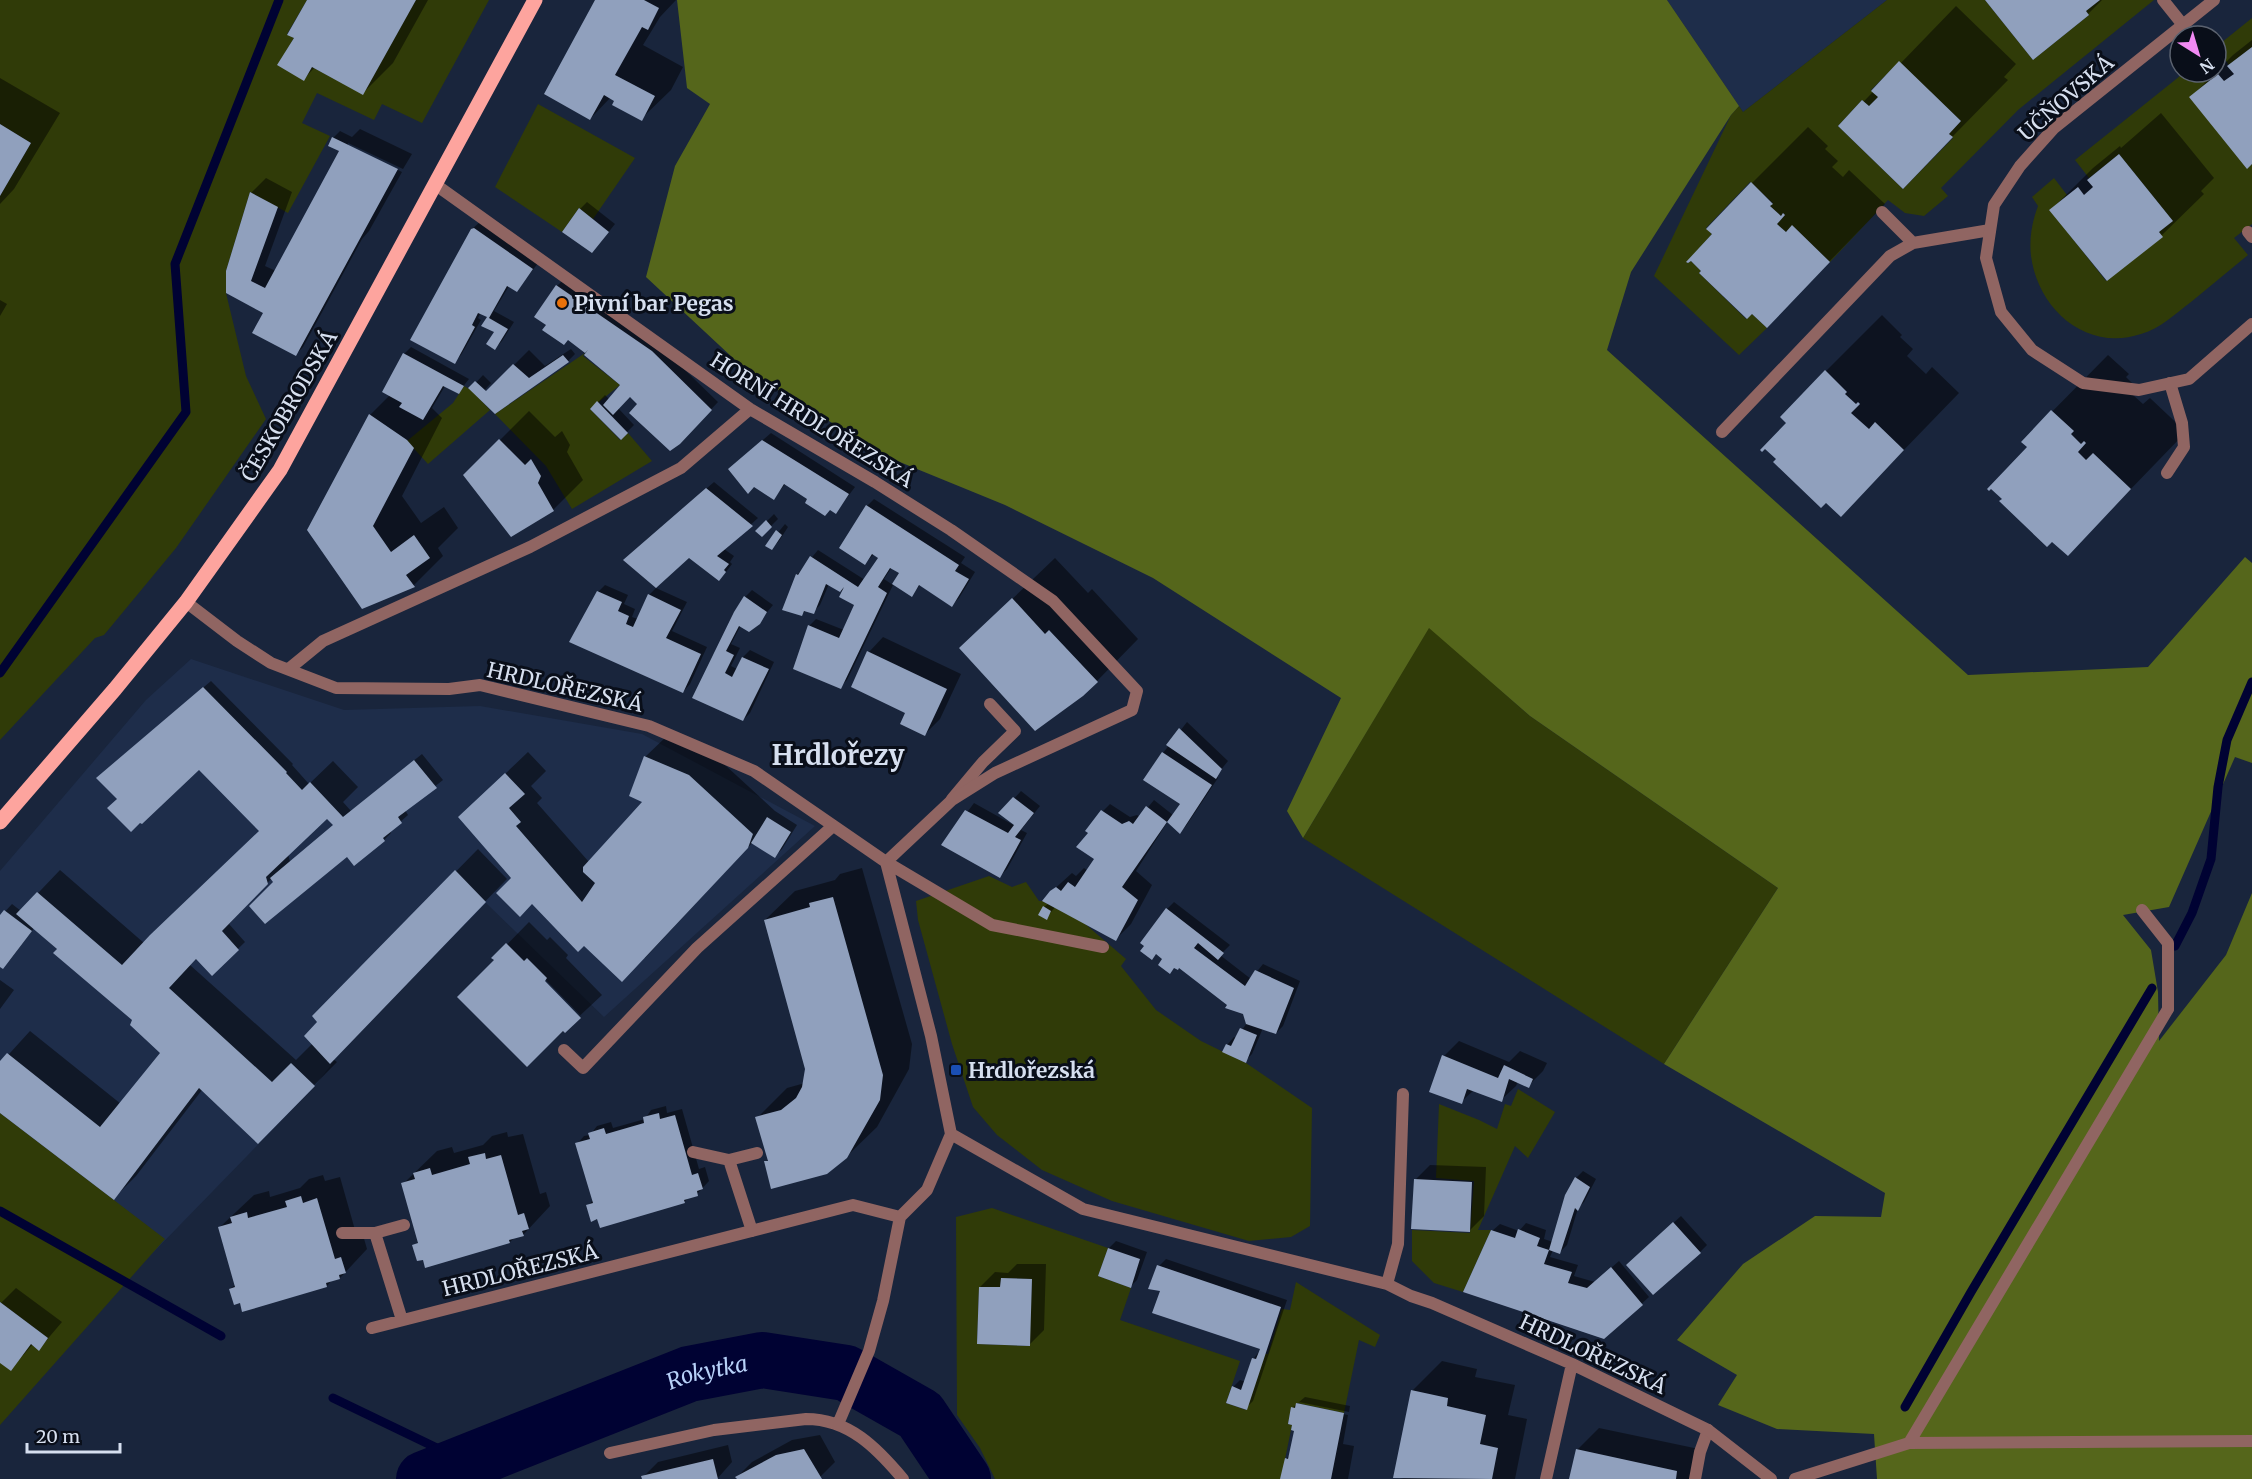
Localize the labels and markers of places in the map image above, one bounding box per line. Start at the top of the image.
place label: Pivní bar Pegas [574,290,734,317]
marker: Pivní bar Pegas [555,296,569,310]
place label: Hrdlořezská [968,1057,1095,1084]
marker: Hrdlořezská [949,1063,963,1077]

